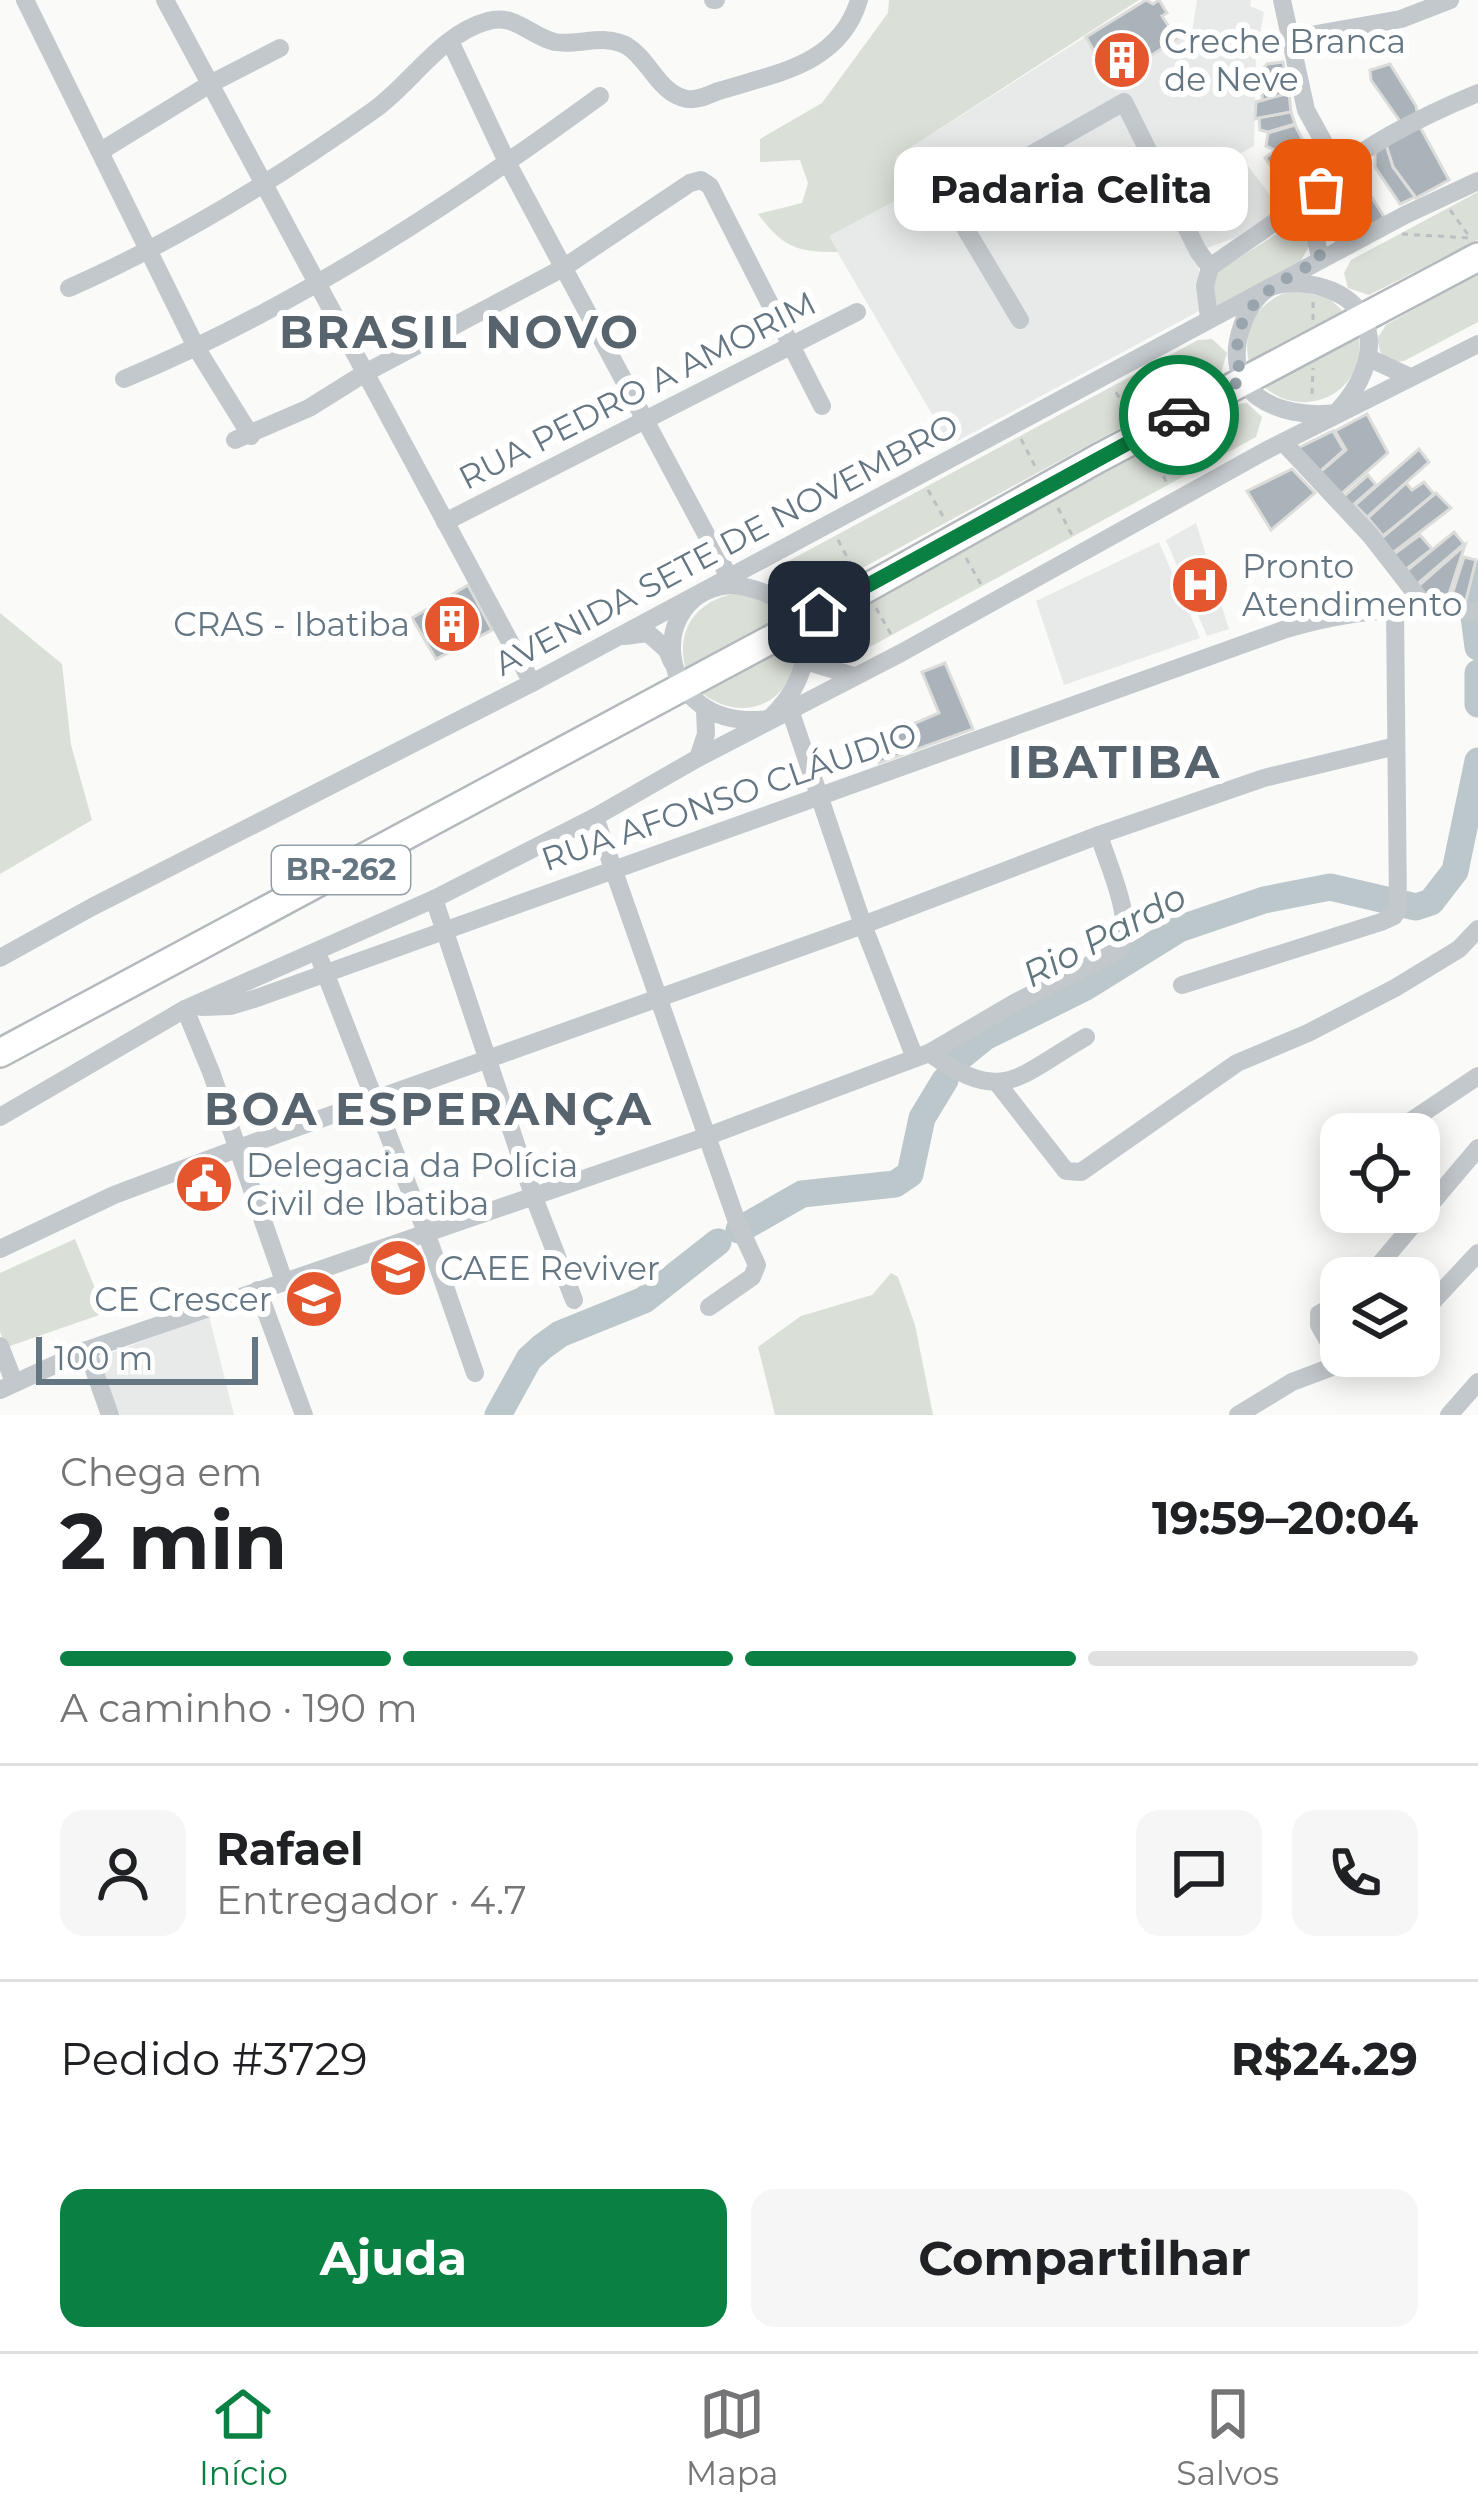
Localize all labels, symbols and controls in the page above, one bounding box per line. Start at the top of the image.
place label: Creche Branca de Neve [1164,21,1406,99]
building icon: Creche Branca de Neve [1091,29,1153,91]
pin [1270,139,1372,241]
callout: Padaria Celita [895,148,1249,232]
icon: bag [1288,157,1354,223]
text: Padaria Celita [930,165,1212,213]
street label: RUA PEDRO A AMORIM [452,282,822,498]
district label: BRASIL NOVO [279,304,641,359]
courier [1119,355,1239,475]
icon: car [1146,382,1212,448]
street label: AVENIDA SETE DE NOVEMBRO [487,404,965,684]
place label: Pronto Atendimento [1242,546,1462,624]
hospital icon: Pronto Atendimento [1169,554,1231,616]
pin [768,561,870,663]
icon: home [786,579,852,645]
building icon: CRAS - Ibatiba [421,593,483,655]
place label: CRAS - Ibatiba [173,604,410,644]
street label: RUA AFONSO CLÁUDIO [536,713,922,879]
district label: IBATIBA [1008,734,1222,789]
road number: BR-262 [272,846,410,894]
water label: Rio Pardo [1015,874,1193,996]
district label: BOA ESPERANÇA [204,1081,654,1136]
map controls [1320,1113,1440,1377]
button: locate [1320,1113,1440,1233]
place label: Delegacia da Polícia Civil de Ibatiba [246,1145,578,1223]
public building icon: Delegacia da Polícia Civil de Ibatiba [173,1153,235,1215]
school or university icon: CAEE Reviver [367,1237,429,1299]
place label: CAEE Reviver [440,1248,660,1288]
button: layers [1320,1257,1440,1377]
school or university icon: CE Crescer [283,1268,345,1330]
place label: CE Crescer [94,1279,272,1319]
scale bar [36,1331,258,1384]
text: 100 m [54,1338,153,1378]
text: Chega em [60,1448,262,1496]
text: 19:59–20:04 [1152,1490,1418,1545]
text: 2 min [60,1493,287,1589]
text: A caminho · 190 m [60,1684,418,1732]
button: person [60,1810,186,1936]
button: chat [1136,1810,1262,1936]
button: phone [1292,1810,1418,1936]
text: Rafael [216,1821,363,1876]
text: Entregador · 4.7 [216,1876,527,1924]
text: Pedido #3729 [60,2031,368,2086]
text: R$24.29 [1231,2031,1418,2086]
button: Ajuda [60,2189,727,2327]
button: Compartilhar [751,2189,1418,2327]
tab: Início [199,2381,288,2493]
tab: Mapa [686,2381,778,2493]
tab: Salvos [1176,2381,1279,2493]

